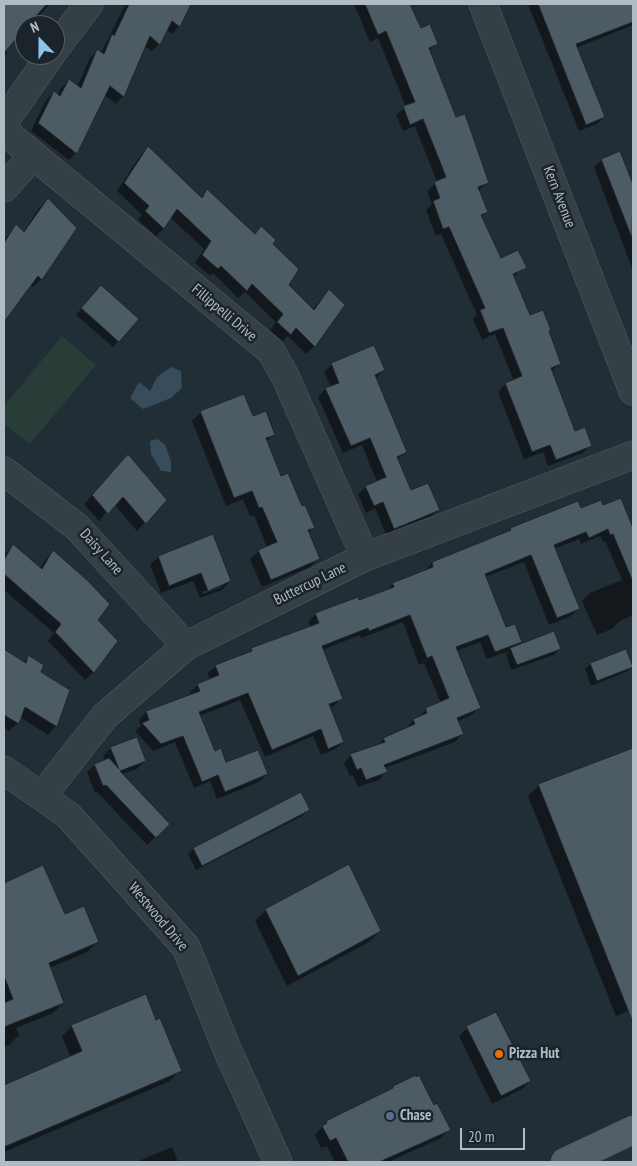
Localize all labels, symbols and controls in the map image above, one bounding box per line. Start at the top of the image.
north arrow [15,15,65,65]
text: N [28,17,42,37]
street label: Kern Avenue [539,164,579,230]
street label: Fillippelli Drive [188,281,260,345]
street label: Daisy Lane [76,525,126,579]
street label: Buttercup Lane [271,559,349,609]
street label: Westwood Drive [124,879,192,955]
place label: Pizza Hut [509,1045,559,1063]
marker: Pizza Hut [493,1048,505,1060]
place label: Chase [400,1107,431,1125]
marker: Chase [384,1110,396,1122]
scale bar [462,1118,527,1150]
text: 20 m [468,1127,494,1146]

